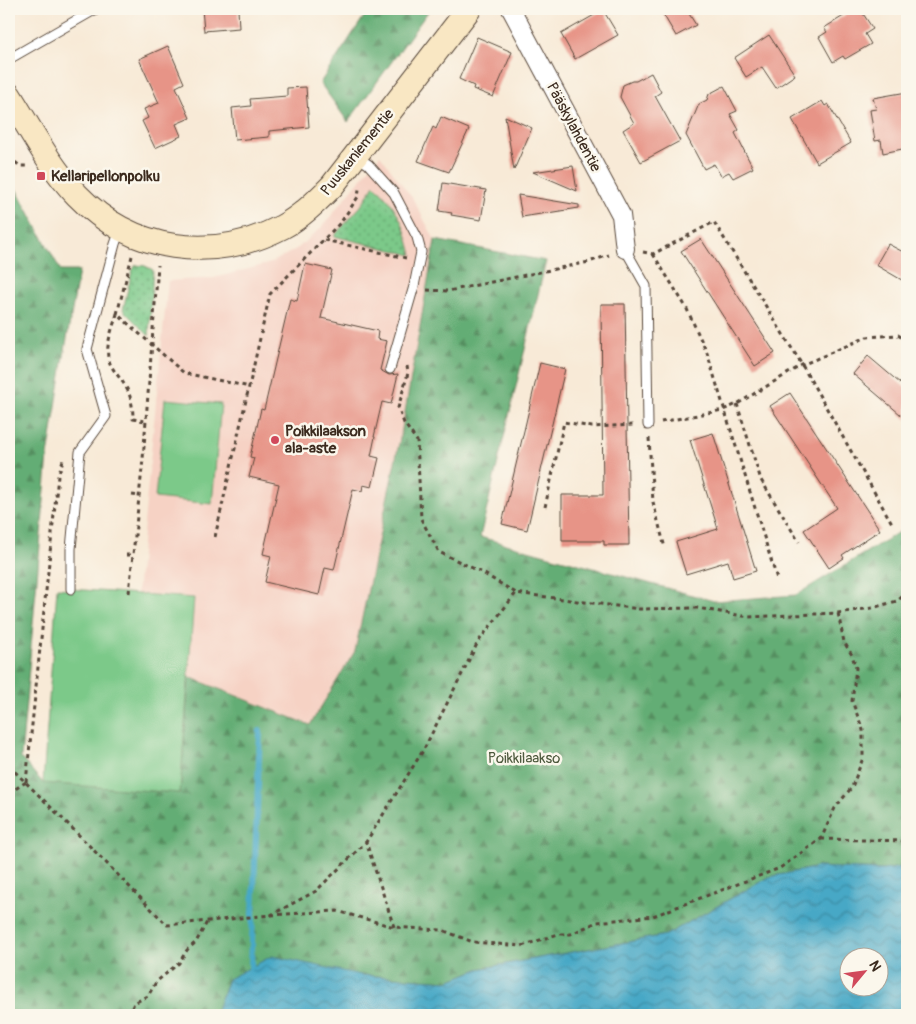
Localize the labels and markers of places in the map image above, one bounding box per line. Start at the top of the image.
place label: Kellaripellonpolku [51,167,161,186]
marker: Kellaripellonpolku [35,170,47,182]
place label: Poikkilaakson ala-aste [285,422,367,458]
marker: Poikkilaakson ala-aste [269,434,281,446]

